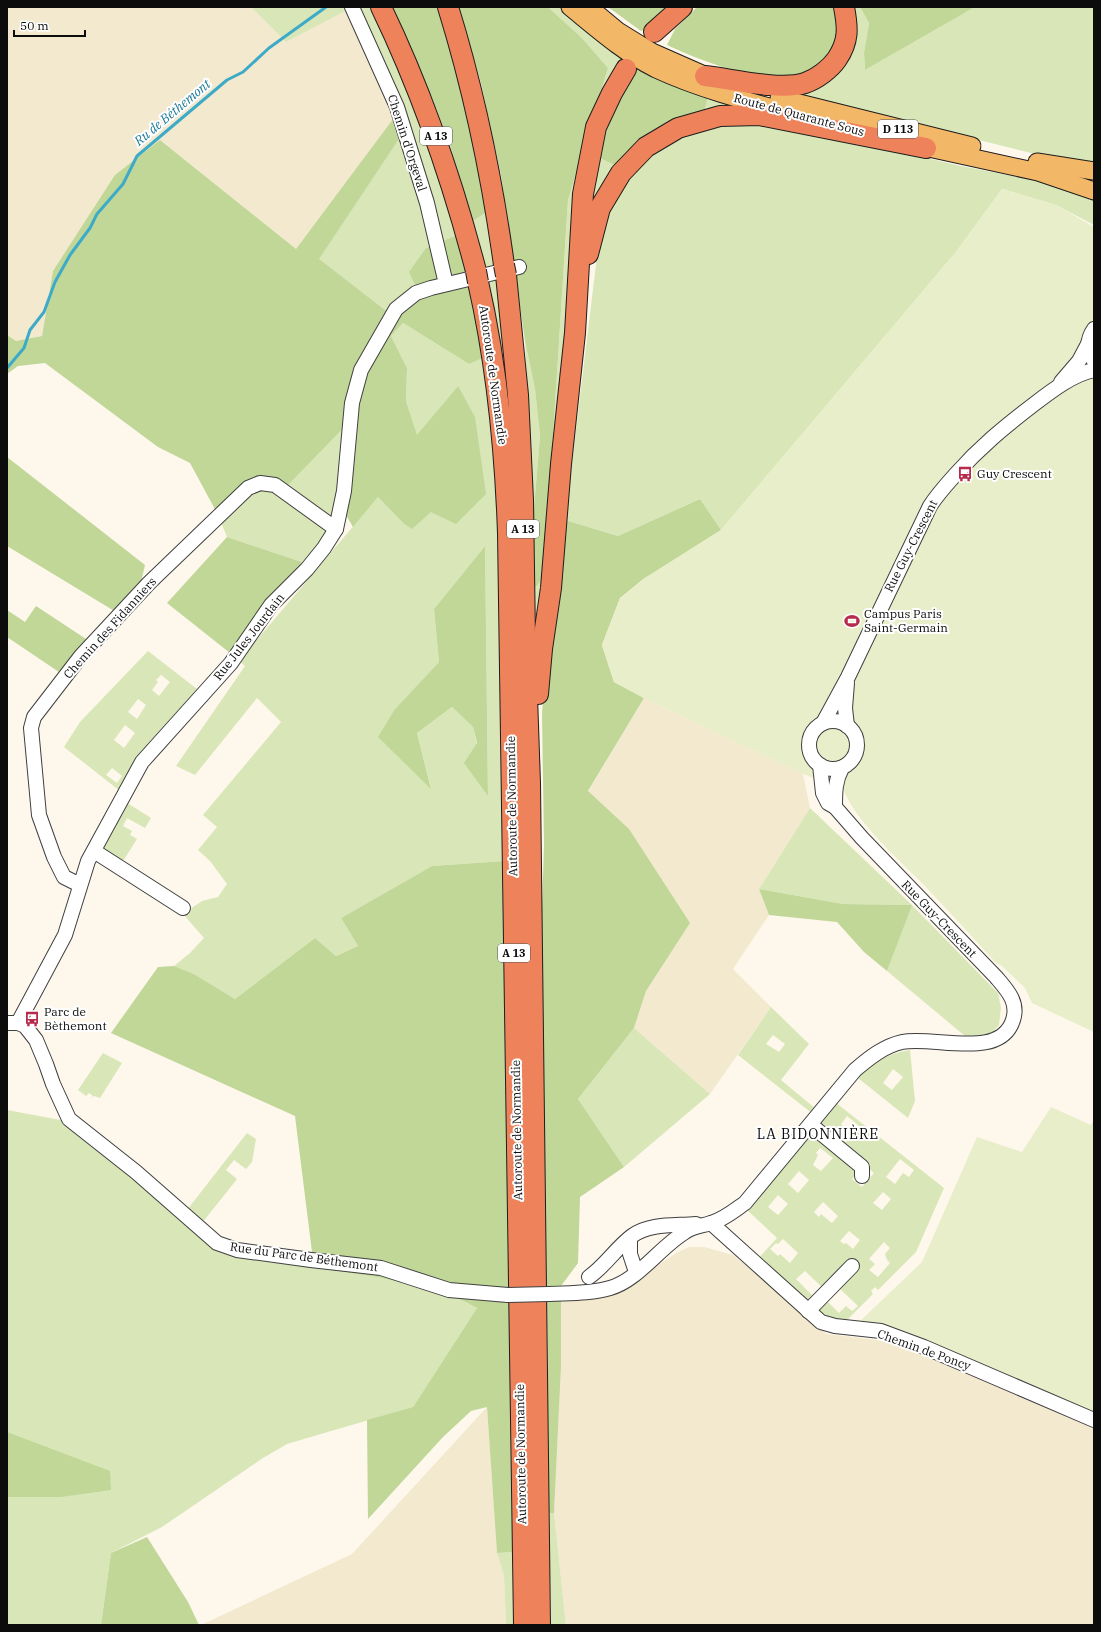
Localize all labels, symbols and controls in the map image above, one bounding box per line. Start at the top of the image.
scale bar [14,12,85,38]
text: 50 m [20,18,49,33]
water label: Ru de Béthemont [130,75,214,150]
street label: Route de Quarante Sous [732,90,866,139]
street label: Chemin d'Orgeval [385,93,430,193]
road number: D 113 [878,120,918,138]
road number: A 13 [420,127,452,145]
street label: Autoroute de Normandie [476,304,511,446]
bus stop icon: Guy Crescent [956,465,974,483]
place label: Guy Crescent [977,466,1052,481]
street label: Rue Guy-Crescent [881,497,940,594]
road number: A 13 [507,520,539,538]
street label: Chemin des Fidanniers [60,574,159,681]
street label: Rue Jules Jourdain [210,590,287,683]
place label: Campus Paris Saint-Germain [864,606,948,635]
sports icon: Campus Paris Saint-Germain [843,612,861,630]
street label: Autoroute de Normandie [503,736,520,876]
street label: Rue Guy-Crescent [899,877,980,960]
road number: A 13 [498,944,530,962]
place label: Parc de Bèthemont [44,1004,107,1033]
bus stop icon: Parc de Bèthemont [23,1010,41,1028]
street label: Autoroute de Normandie [508,1060,525,1200]
district label: LA BIDONNIÈRE [757,1124,879,1143]
street label: Rue du Parc de Béthemont [229,1239,379,1274]
street label: Chemin de Poncy [875,1326,973,1374]
street label: Autoroute de Normandie [512,1384,529,1524]

